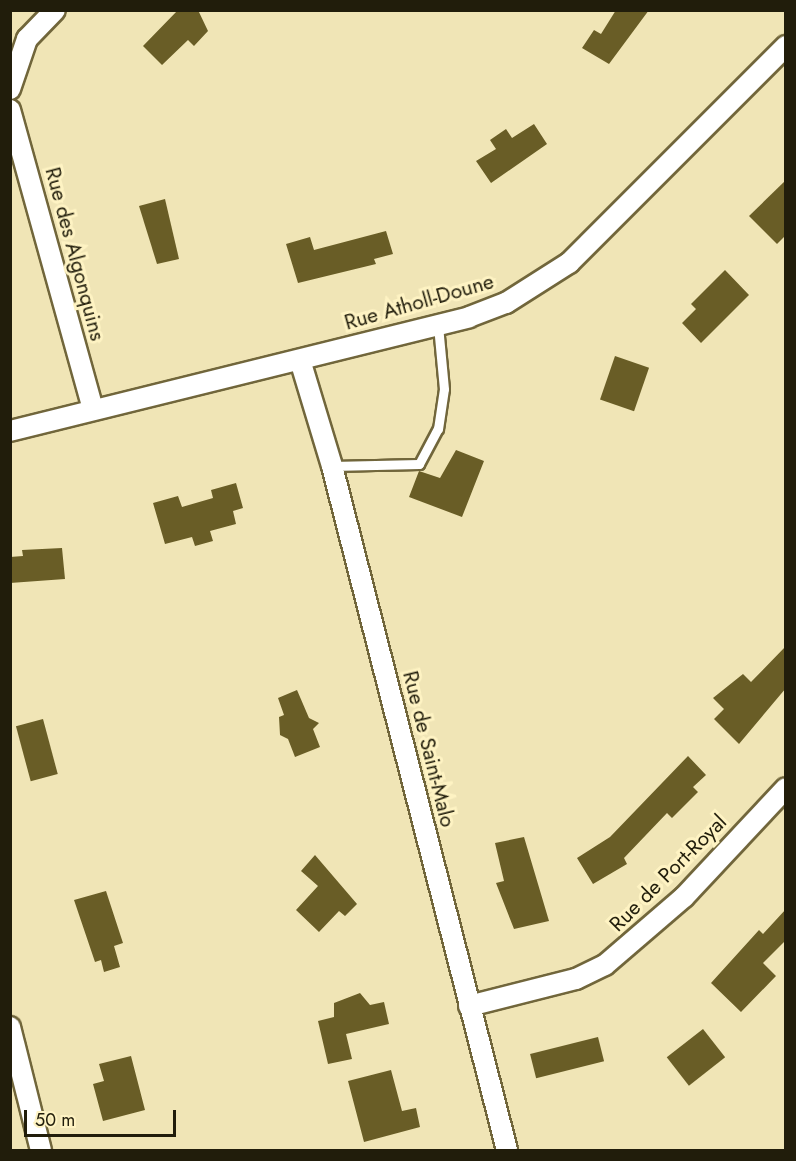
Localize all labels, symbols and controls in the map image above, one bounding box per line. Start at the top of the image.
street label: Rue des Algonquins [40,165,110,343]
street label: Rue Atholl-Doune [342,269,496,335]
street label: Rue de Saint-Malo [397,668,461,830]
street label: Rue de Port-Royal [604,809,732,937]
scale bar [27,1098,178,1136]
text: 50 m [35,1107,75,1133]

